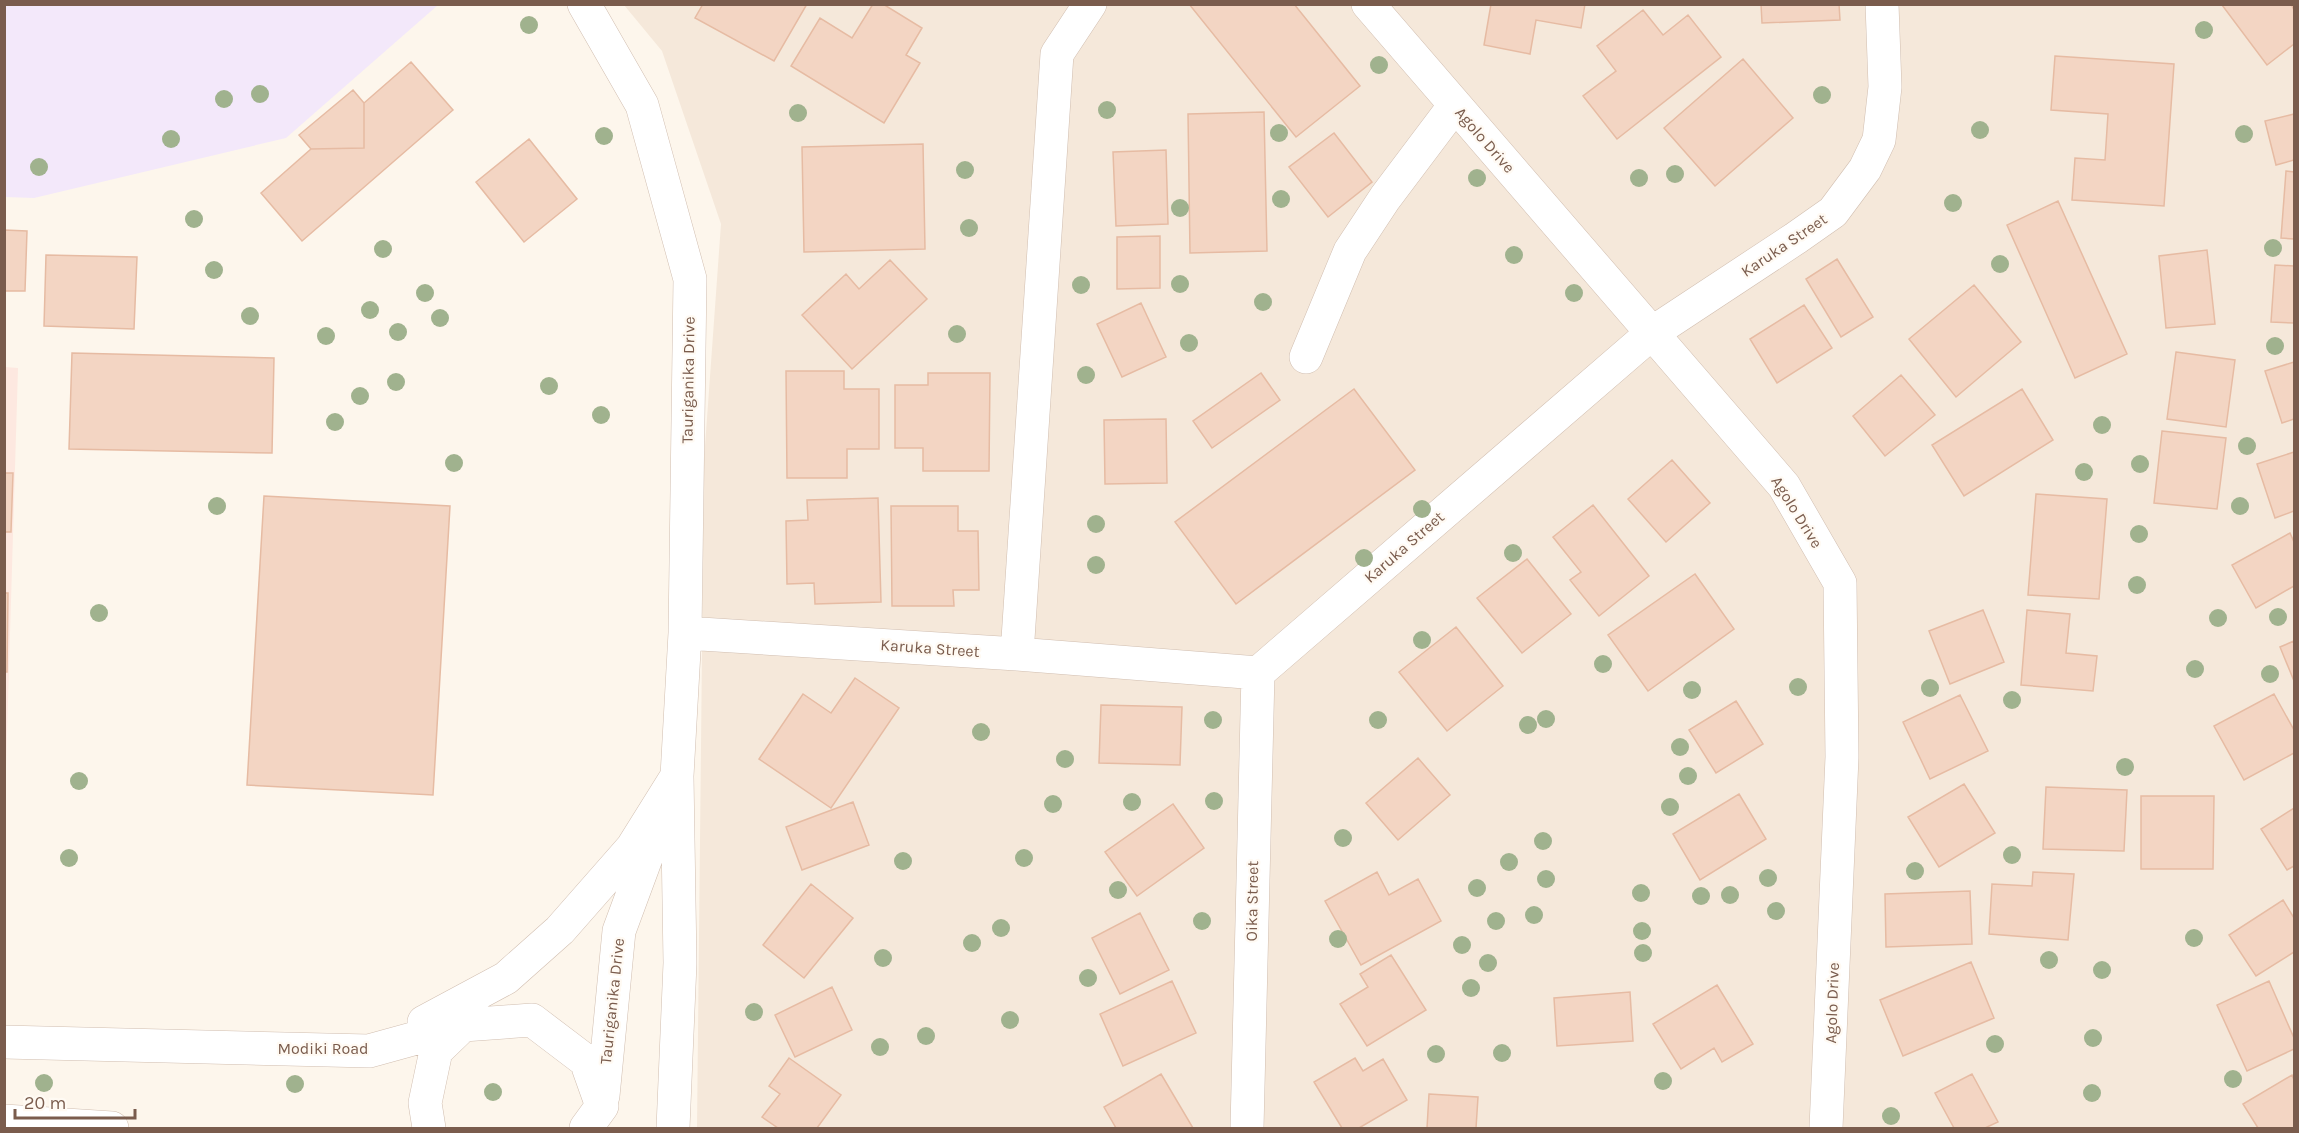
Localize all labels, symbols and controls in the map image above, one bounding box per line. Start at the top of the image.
street label: Agolo Drive [1451,103,1519,177]
street label: Karuka Street [1737,209,1831,281]
street label: Tauriganika Drive [677,316,699,444]
street label: Agolo Drive [1767,472,1827,552]
street label: Karuka Street [1360,507,1448,587]
street label: Karuka Street [880,635,980,661]
street label: Oika Street [1242,861,1262,941]
street label: Tauriganika Drive [596,937,628,1065]
street label: Agolo Drive [1821,962,1843,1044]
street label: Modiki Road [278,1039,368,1058]
scale bar [15,1082,135,1120]
text: 20 m [24,1092,66,1114]

